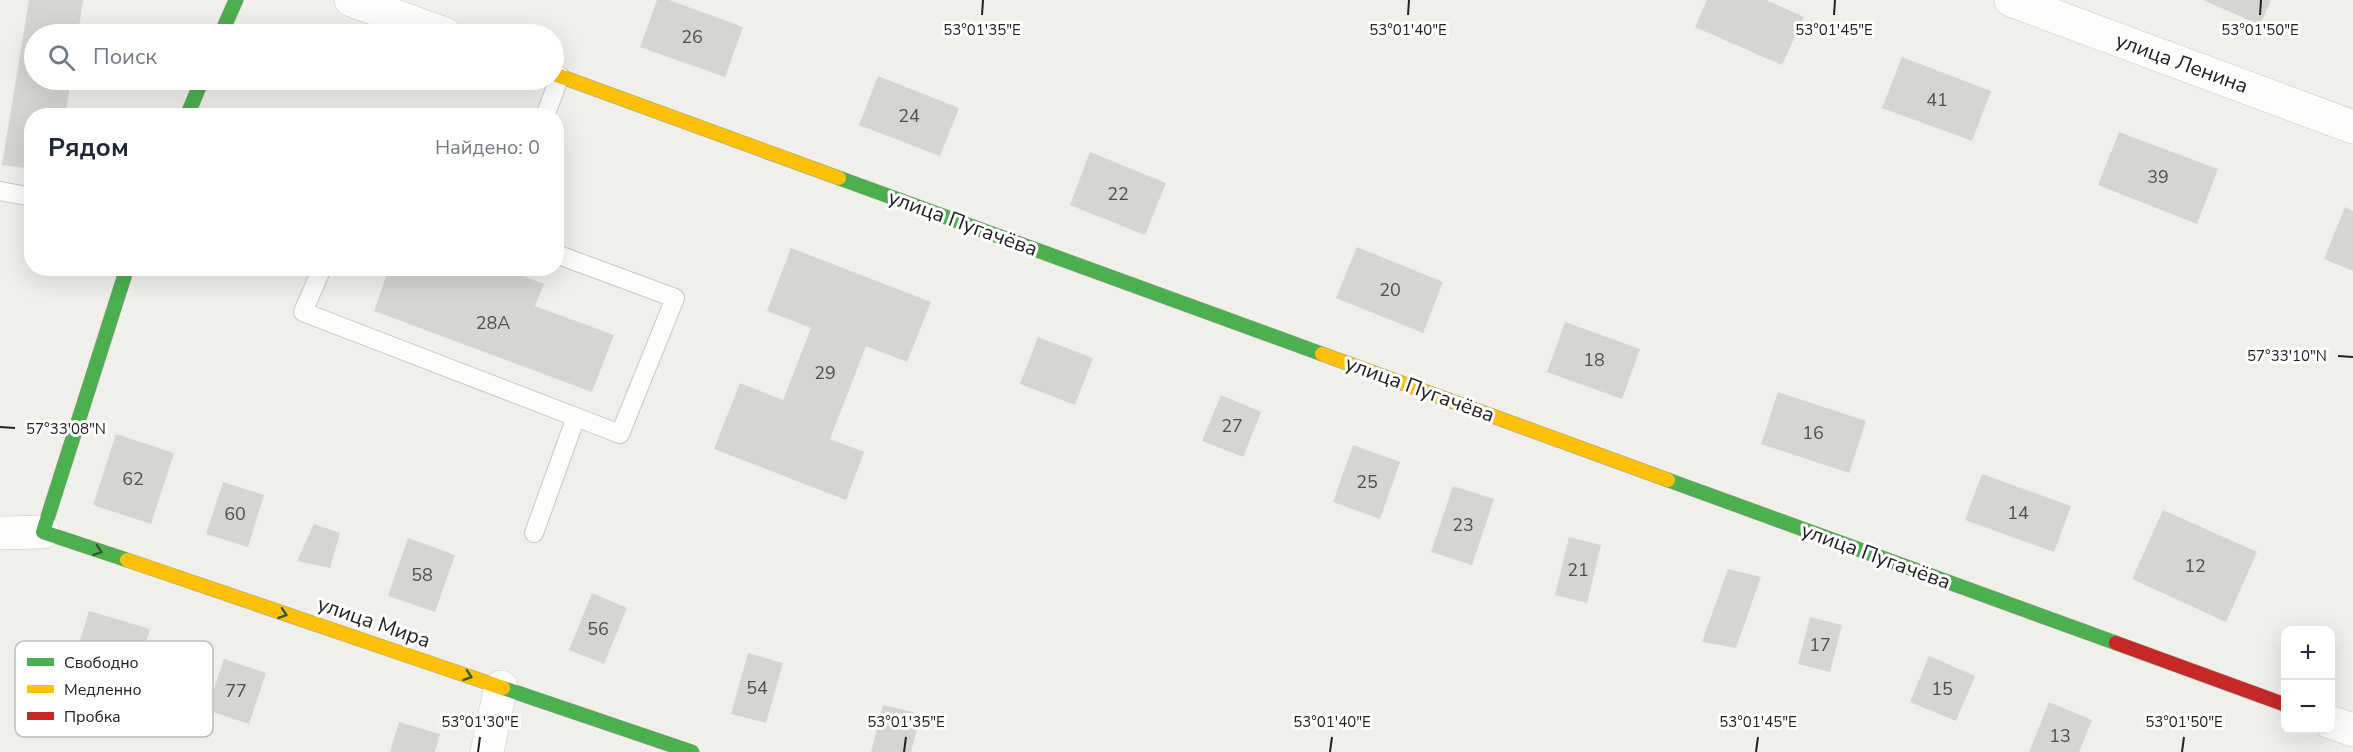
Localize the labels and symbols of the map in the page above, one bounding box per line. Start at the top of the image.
text: 53°01'35"E [943,20,1021,40]
text: 53°01'40"E [1369,20,1447,40]
text: 53°01'45"E [1795,20,1873,40]
text: 53°01'50"E [2221,20,2299,40]
house number: 26 [681,25,703,49]
street label: улица Ленина [2112,26,2252,100]
house number: 41 [1926,88,1948,112]
house number: 24 [898,104,920,128]
house number: 39 [2147,165,2169,189]
house number: 22 [1107,182,1129,206]
street label: улица Пугачёва [884,183,1042,263]
house number: 20 [1379,278,1401,302]
house number: 28А [476,311,510,335]
text: 57°33'10"N [2247,346,2327,366]
house number: 18 [1583,348,1605,372]
street label: улица Пугачёва [1341,349,1499,429]
house number: 29 [814,361,836,385]
house number: 27 [1221,414,1243,438]
text: 57°33'08"N [26,419,106,439]
house number: 16 [1802,421,1824,445]
house number: 62 [122,467,144,491]
house number: 25 [1356,470,1378,494]
house number: 14 [2007,501,2029,525]
house number: 60 [224,502,246,526]
house number: 23 [1452,513,1474,537]
street label: улица Пугачёва [1797,516,1955,596]
one-way arrow [92,544,103,557]
house number: 12 [2184,554,2206,578]
house number: 21 [1567,558,1589,582]
house number: 58 [411,563,433,587]
street label: улица Мира [314,590,434,654]
one-way arrow [277,606,288,619]
house number: 56 [587,617,609,641]
house number: 17 [1809,633,1831,657]
legend [15,641,213,737]
text: Свободно [64,652,139,674]
one-way arrow [462,669,473,681]
house number: 54 [746,676,768,700]
house number: 15 [1931,677,1953,701]
text: Медленно [64,679,142,701]
house number: 77 [225,679,247,703]
text: Пробка [64,706,121,728]
text: 53°01'30"E [441,712,519,732]
text: 53°01'35"E [867,712,945,732]
text: 53°01'40"E [1293,712,1371,732]
text: 53°01'45"E [1719,712,1797,732]
text: 53°01'50"E [2145,712,2223,732]
house number: 13 [2049,724,2071,748]

